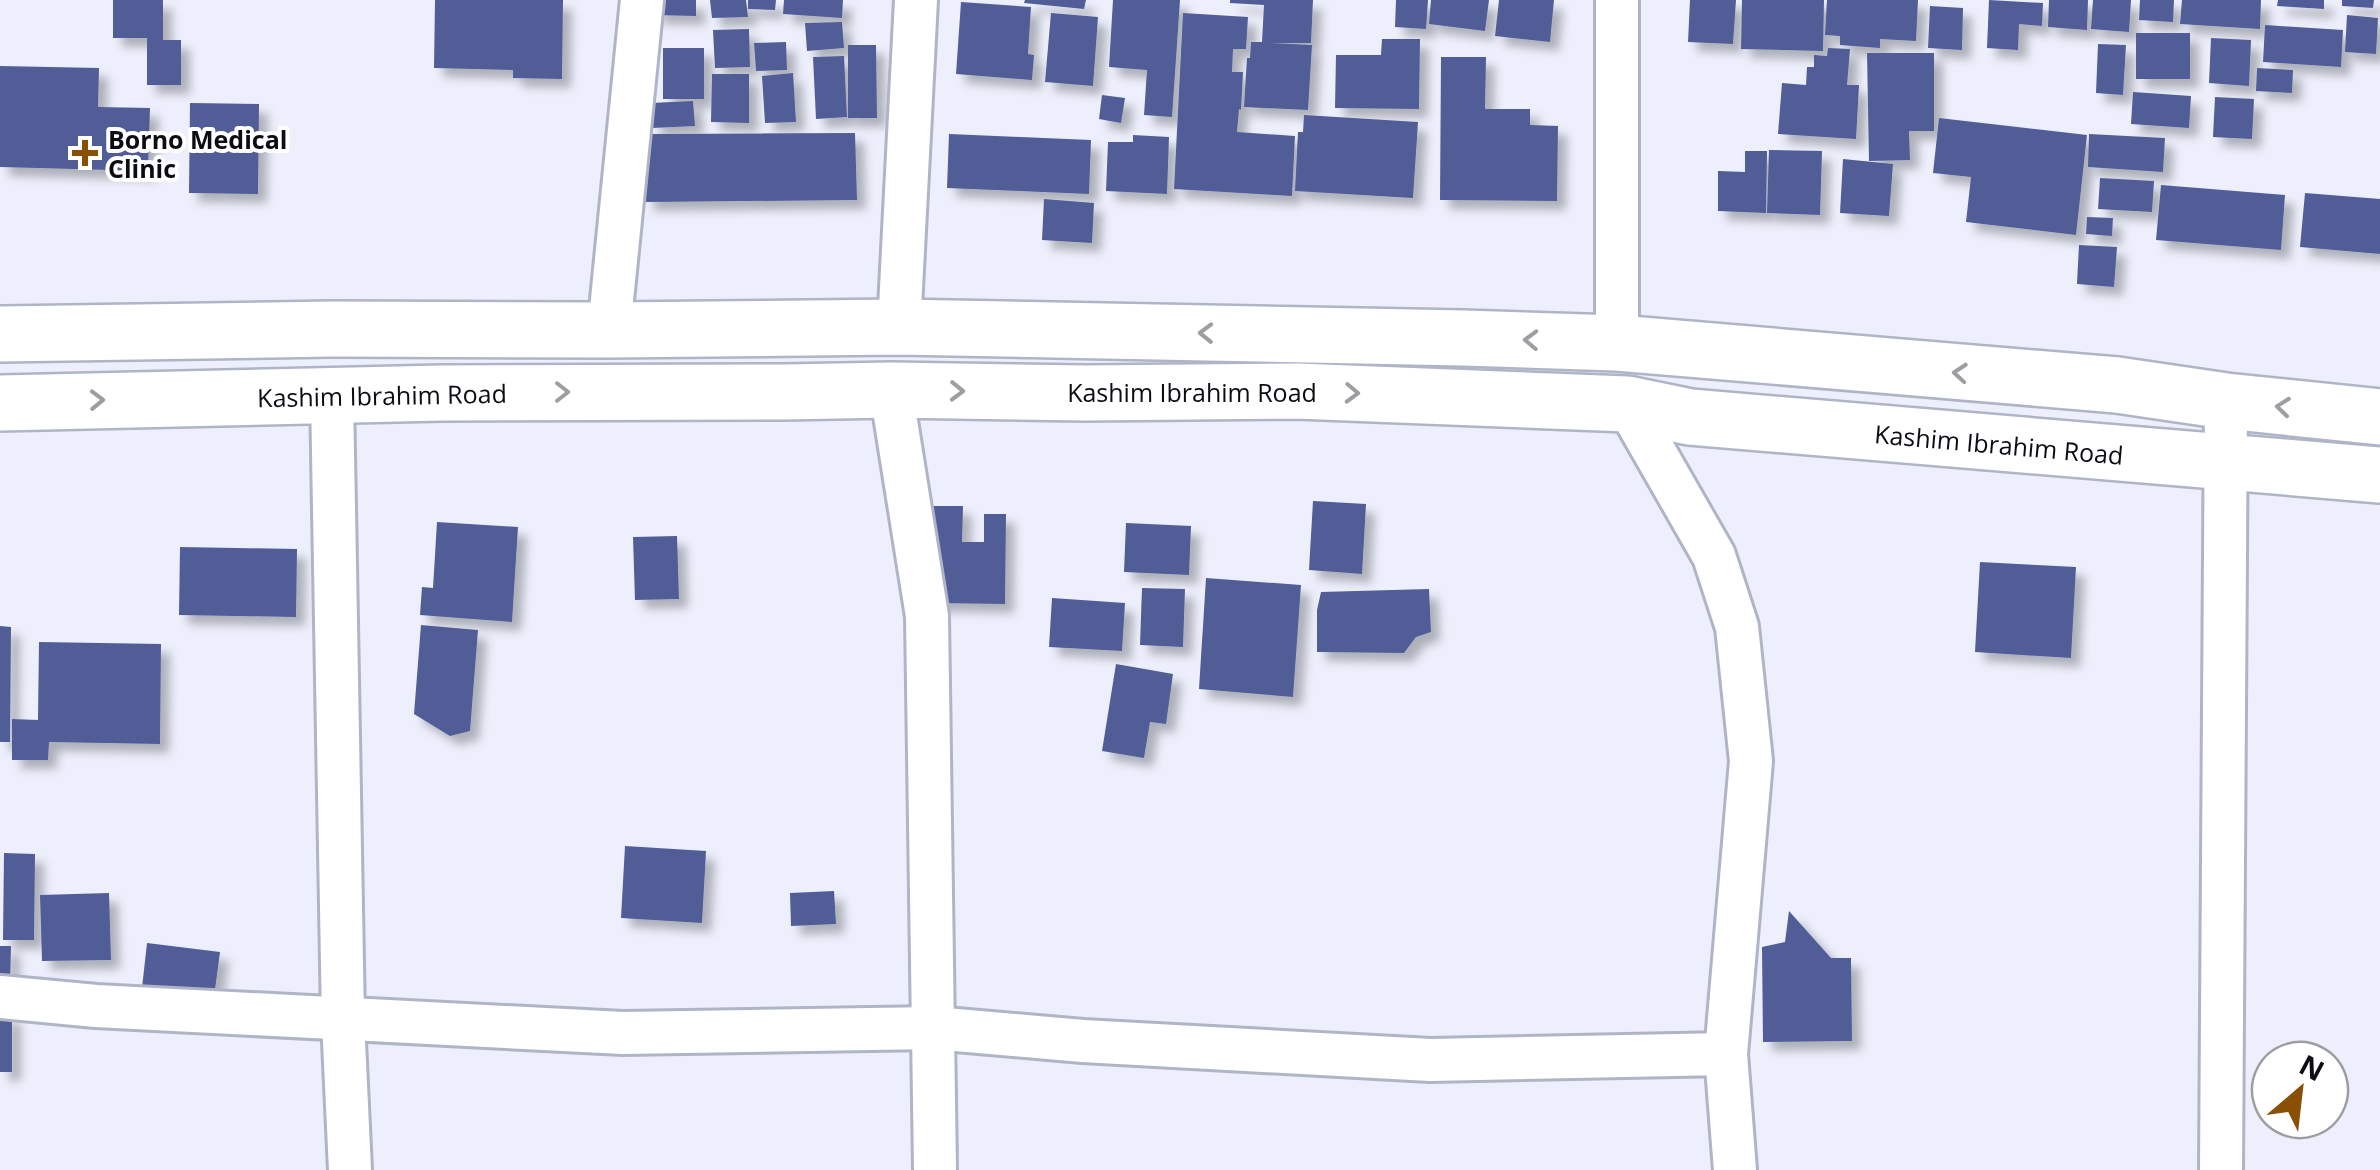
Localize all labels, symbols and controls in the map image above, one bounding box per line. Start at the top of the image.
place label: Borno Medical Clinic [108,122,287,185]
marker: Borno Medical Clinic [72,140,98,166]
one-way arrow [1198,323,1214,344]
one-way arrow [1523,330,1539,351]
one-way arrow [1952,362,1968,384]
street label: Kashim Ibrahim Road [1067,375,1317,409]
street label: Kashim Ibrahim Road [257,376,507,414]
one-way arrow [950,380,966,402]
one-way arrow [556,381,571,403]
one-way arrow [1345,382,1361,403]
one-way arrow [90,390,106,411]
one-way arrow [2275,397,2291,418]
street label: Kashim Ibrahim Road [1873,416,2125,472]
north arrow [2250,1040,2350,1140]
text: N [2293,1045,2331,1089]

